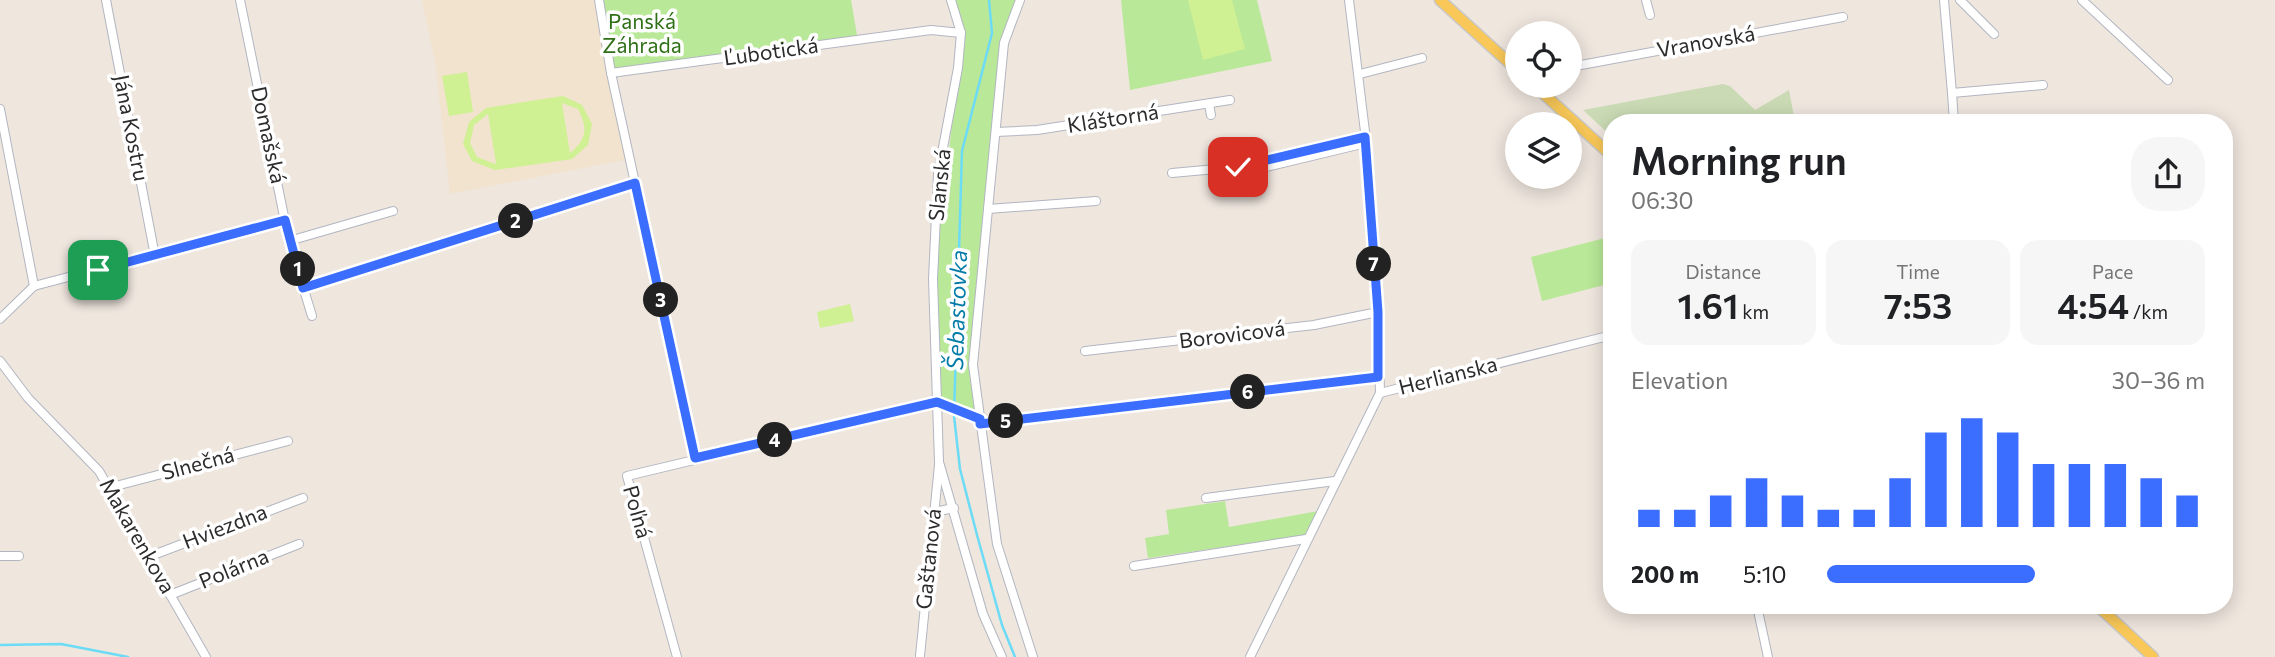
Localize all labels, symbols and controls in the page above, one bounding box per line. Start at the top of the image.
park label: Panská Záhrada [602,8,682,57]
street label: Vranovská [1655,20,1757,61]
map controls [1505,21,1582,189]
button: locate [1505,21,1582,98]
street label: Ľubotická [722,32,820,70]
street label: Jána Kostru [110,72,155,183]
street label: Domašská [247,84,292,186]
street label: Kláštorná [1065,98,1160,137]
button: layers [1505,112,1582,189]
text: Morning run [1631,136,1847,183]
pin [1208,137,1268,197]
button: share [2131,137,2205,211]
street label: Slanská [922,147,955,222]
icon: check [1219,148,1257,186]
text: 06:30 [1631,186,1694,214]
pin: 2 [498,204,534,238]
text: 2 [510,209,521,232]
pin [68,240,128,300]
pin: 7 [1356,246,1392,282]
water label: Šebastovka [940,249,972,370]
icon: arrive [79,251,117,289]
pin: 1 [280,252,316,286]
text: 7 [1368,252,1379,275]
text: 1 [293,257,302,280]
text: Distance [1686,260,1761,283]
text: Time [1896,260,1940,283]
text: Pace [2092,260,2133,283]
pin: 3 [644,282,678,318]
text: 1.61 [1678,283,1739,326]
text: 7:53 [1884,283,1952,326]
text: 4:54 [2057,283,2129,326]
text: 3 [655,288,666,311]
text: km [1739,300,1769,323]
text: /km [2129,300,2168,323]
street label: Borovicová [1177,315,1286,352]
street label: Herlianska [1396,350,1500,399]
text: Elevation [1631,366,1728,394]
text: 30–36 m [2112,366,2205,394]
pin: 6 [1230,374,1266,410]
text: 6 [1242,380,1253,403]
pin: 5 [988,404,1024,438]
text: 5 [1000,409,1011,432]
pin: 4 [758,422,792,458]
text: 4 [769,428,780,451]
street label: Slnečná [159,441,237,484]
street label: Makarenkova [95,473,181,597]
street label: Poľná [619,482,658,541]
street label: Hviezdna [179,498,270,553]
street label: Gaštanová [910,507,945,610]
street label: Polárna [195,542,272,593]
text: 200 m [1631,560,1699,588]
text: 5:10 [1743,560,1786,588]

